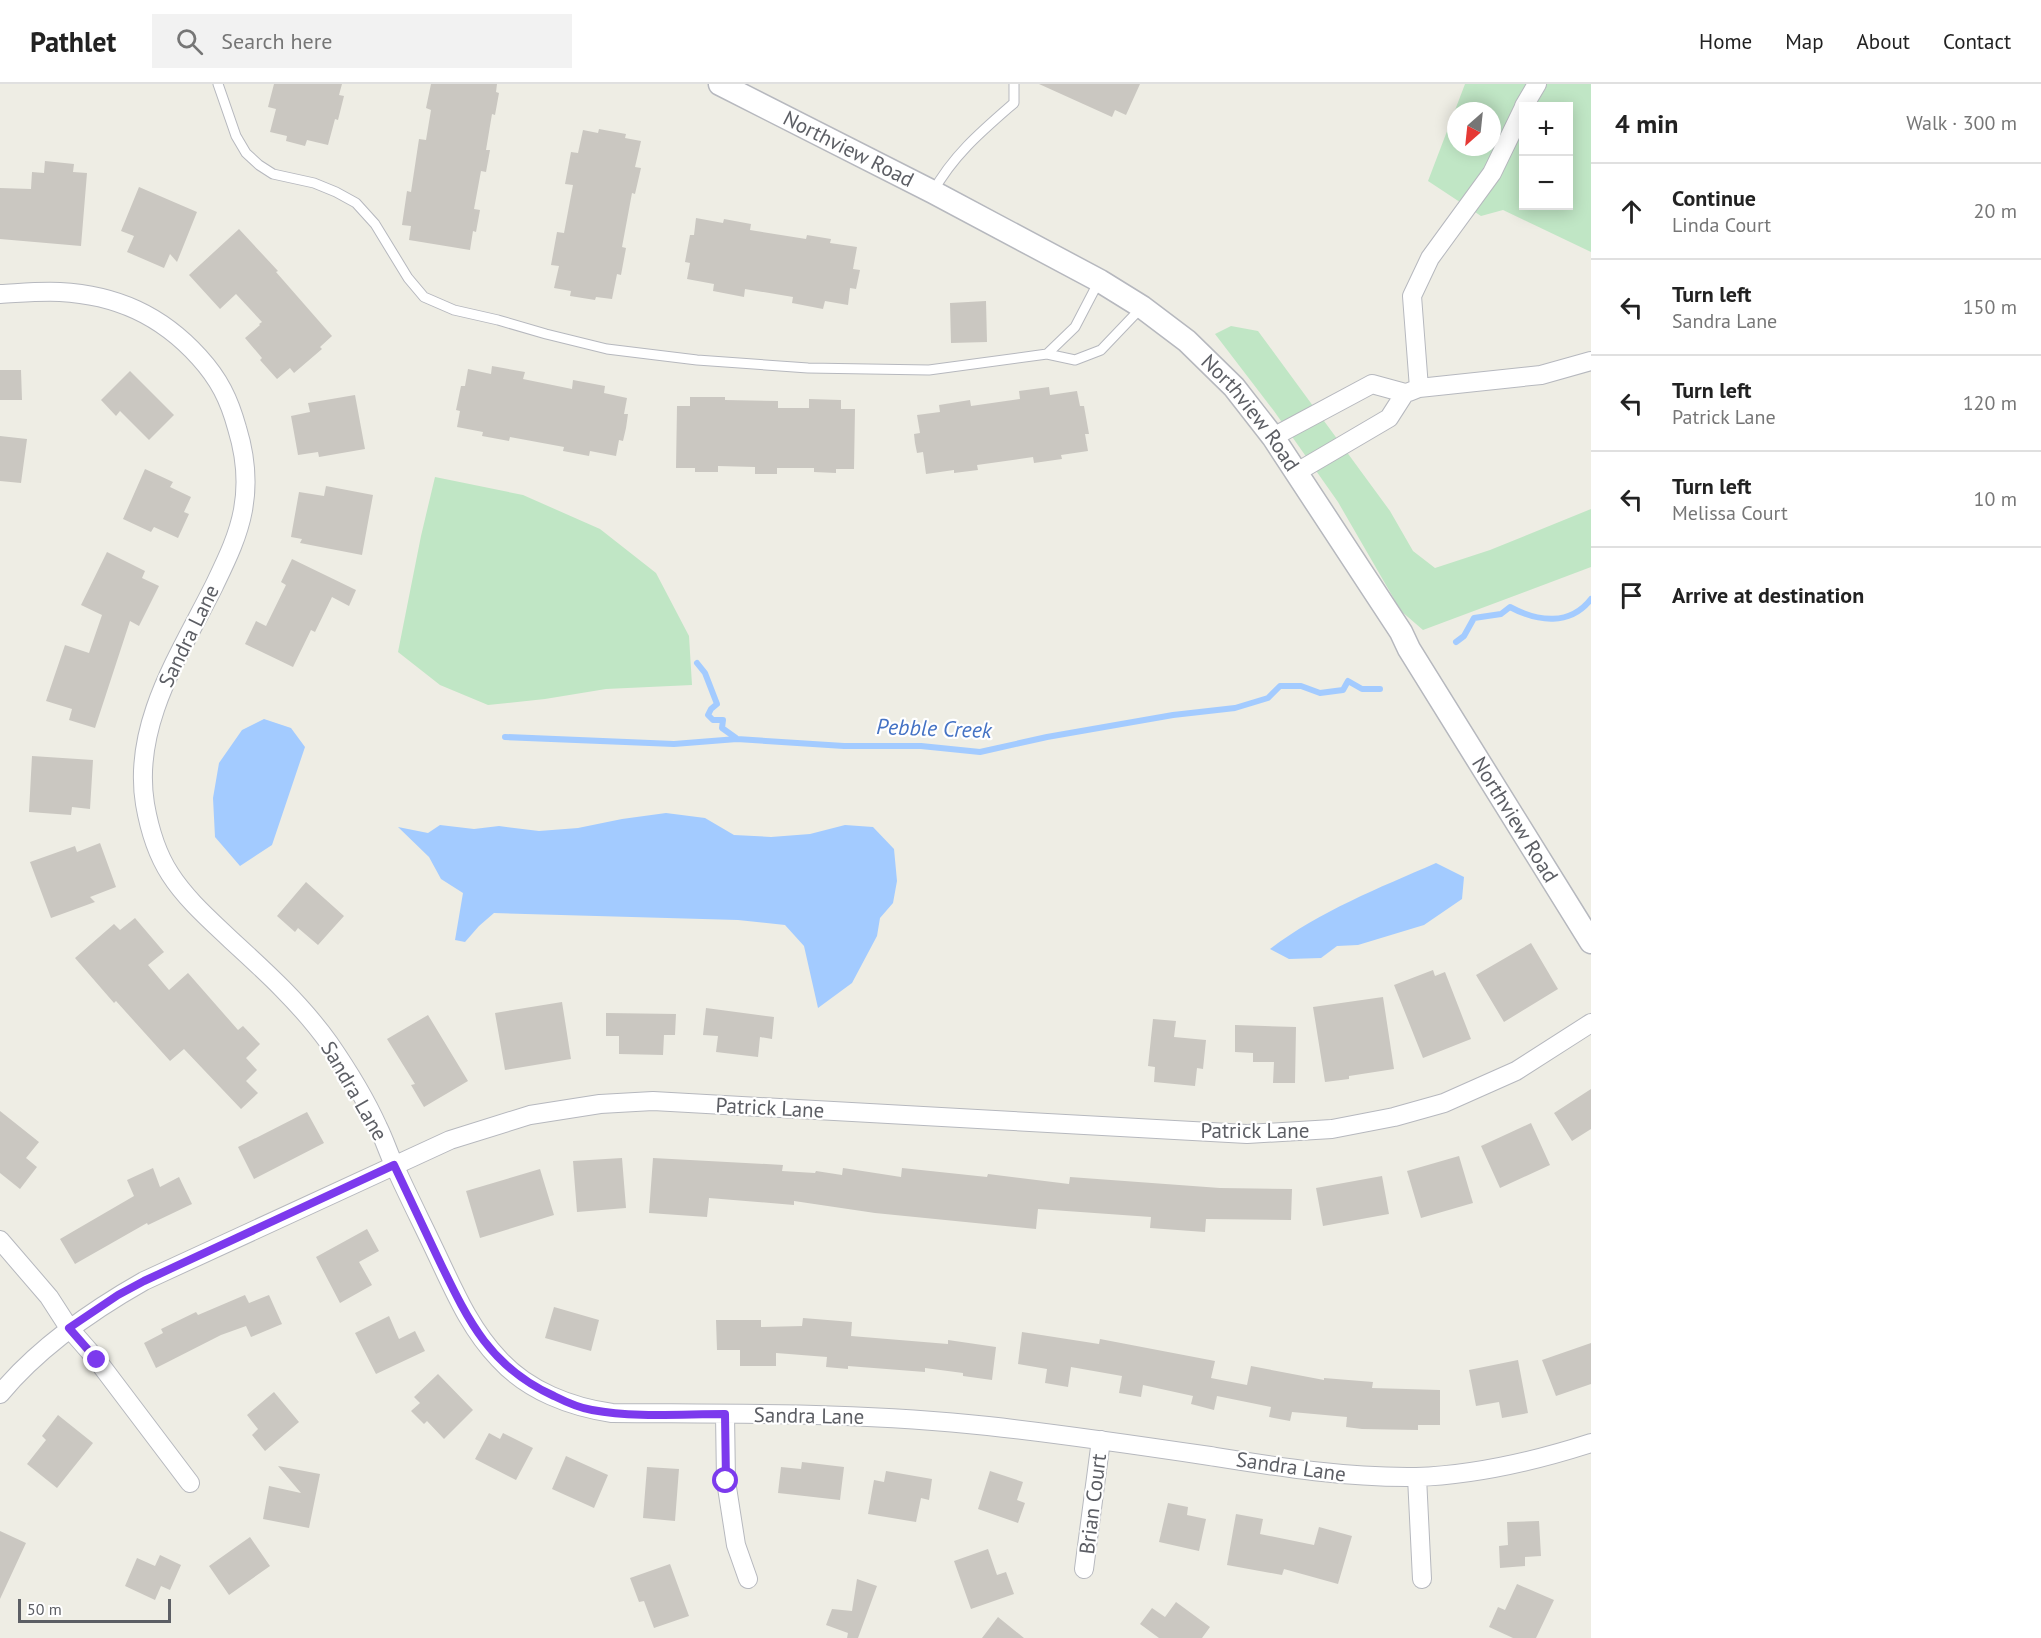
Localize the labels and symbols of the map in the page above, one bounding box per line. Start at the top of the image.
north arrow [1447,102,1501,156]
street label: Northview Road [779,104,919,193]
street label: Northview Road [1196,348,1306,476]
street label: Sandra Lane [152,580,225,691]
water label: Pebble Creek [876,712,993,744]
street label: Northview Road [1466,752,1565,887]
street label: Sandra Lane [315,1036,394,1145]
street label: Patrick Lane [715,1091,825,1124]
street label: Patrick Lane [1201,1117,1309,1144]
route end [83,1346,109,1372]
street label: Sandra Lane [754,1401,865,1430]
street label: Sandra Lane [1234,1445,1348,1488]
street label: Brian Court [1073,1452,1112,1556]
route start [712,1467,738,1493]
scale bar [18,1596,171,1624]

